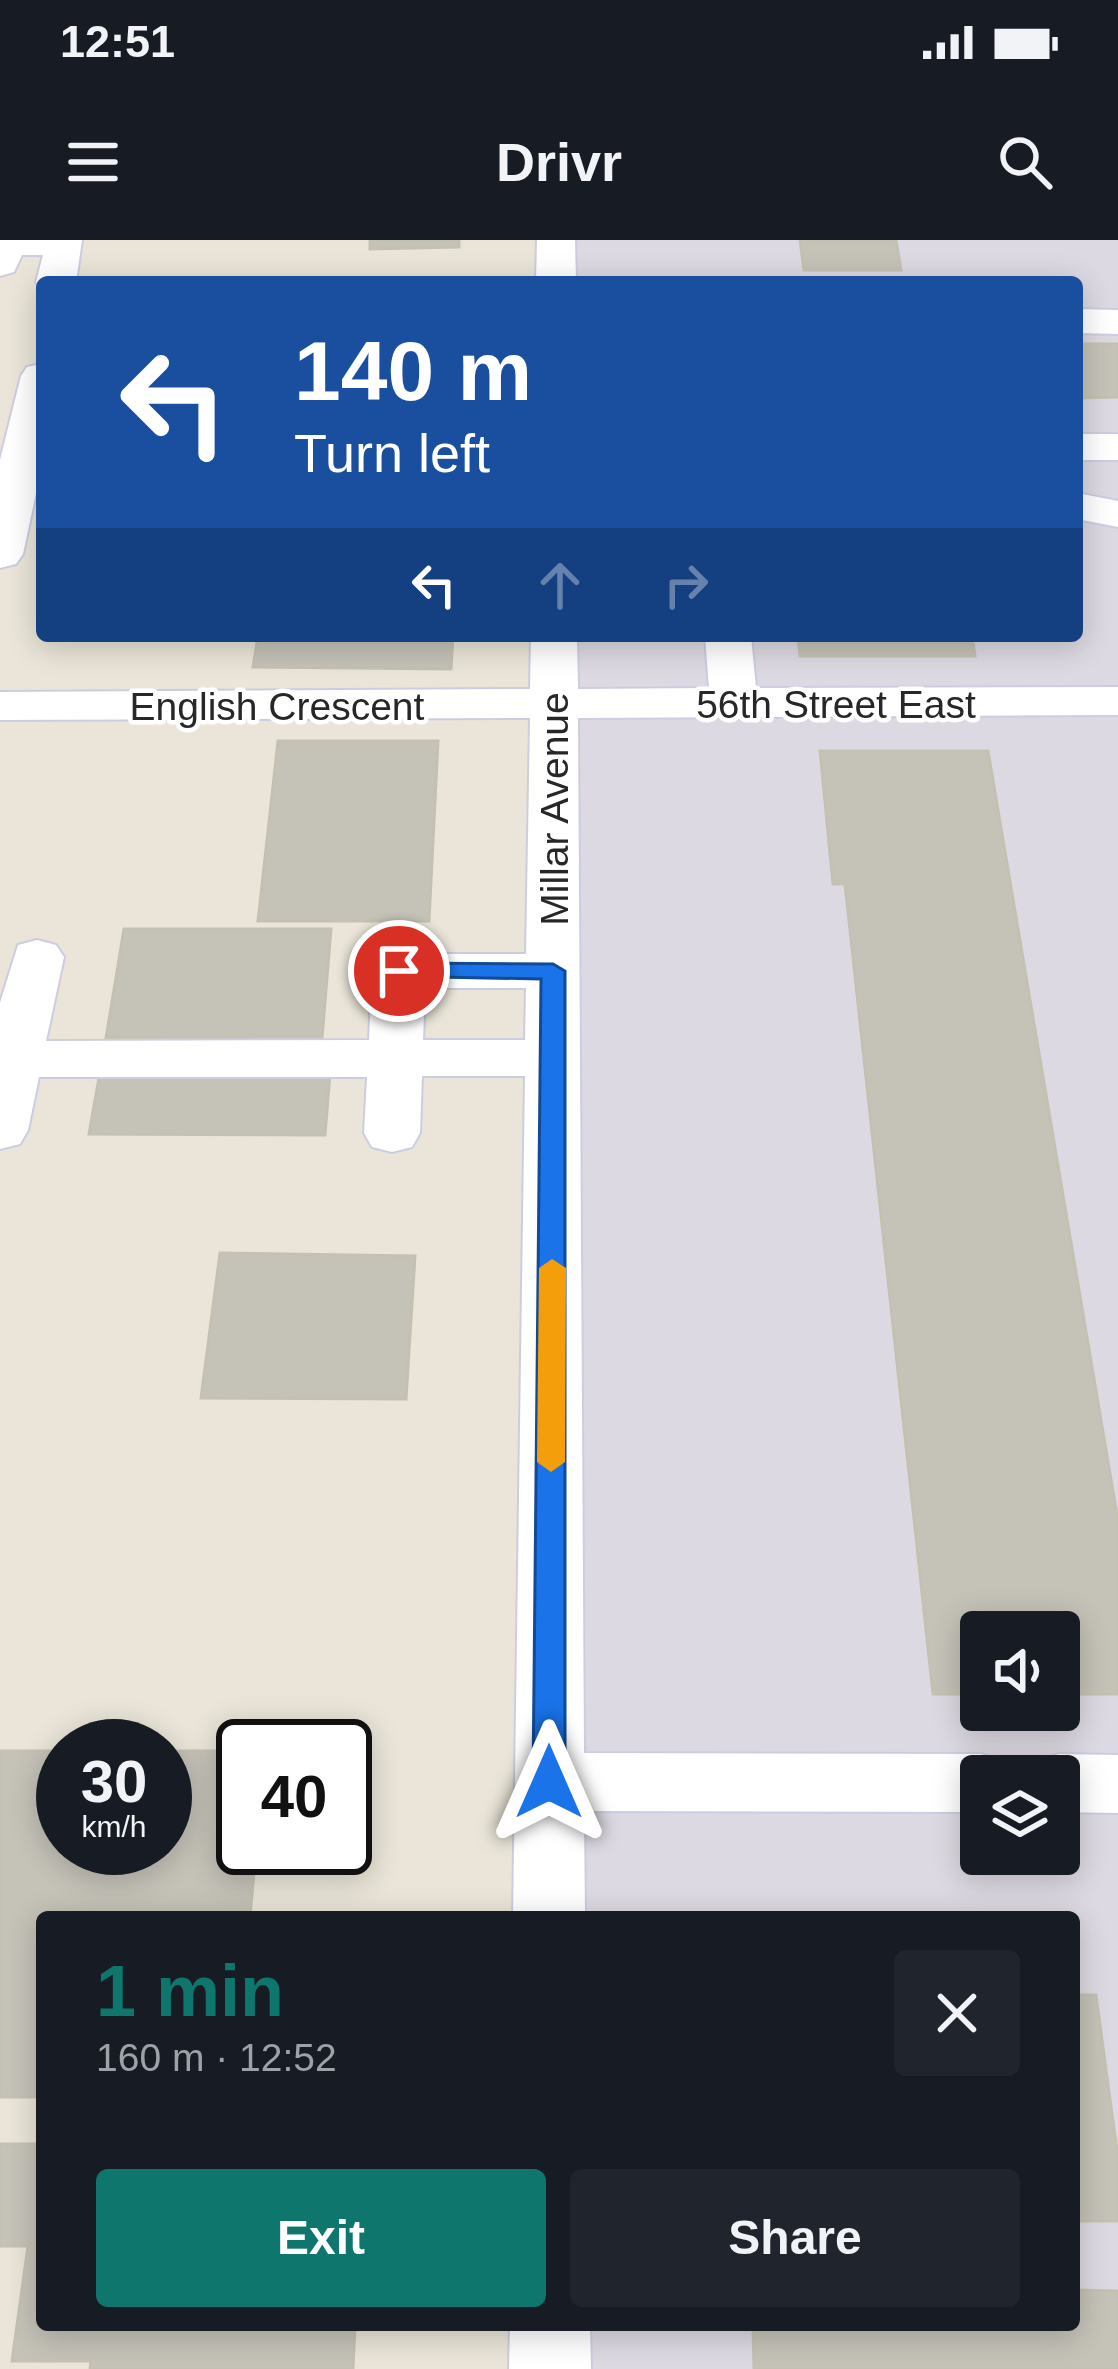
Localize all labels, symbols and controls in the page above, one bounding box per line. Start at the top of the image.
text: 12:51 [60,16,175,67]
icon: menu [60,129,126,195]
icon: search [992,129,1058,195]
text: Drivr [496,132,622,192]
icon: left [96,324,252,480]
text: 140 m [294,324,532,418]
text: Turn left [294,423,490,483]
icon: left [401,552,467,618]
icon: ahead [527,552,593,618]
icon: right [653,552,719,618]
street label: 56th Street East [696,683,976,726]
street label: English Crescent [130,685,425,728]
street label: Millar Avenue [533,692,576,926]
pin [348,920,450,1022]
icon: arrive [366,938,432,1004]
map controls [960,1611,1080,1875]
button: sound [960,1611,1080,1731]
speed limit sign: 40 [216,1719,372,1875]
position arrow [486,1719,612,1845]
text: 30 [81,1748,147,1815]
button: layers [960,1755,1080,1875]
text: km/h [81,1810,147,1843]
button: close [894,1950,1020,2076]
text: 1 min [96,1951,284,2031]
text: 160 m · 12:52 [96,2036,337,2079]
button: Exit [96,2169,546,2307]
button: Share [570,2169,1020,2307]

